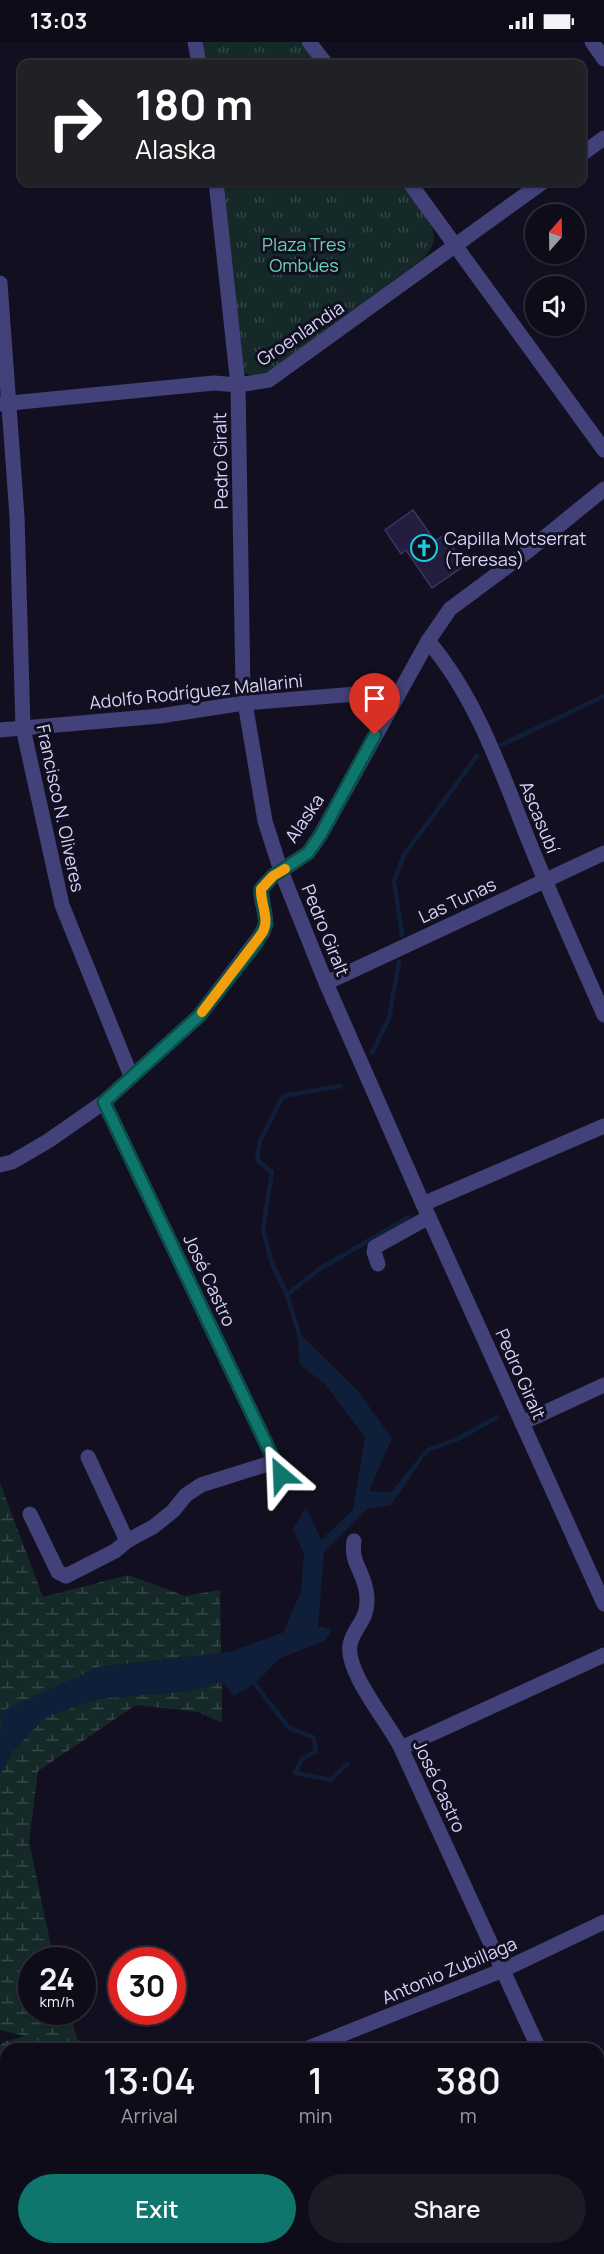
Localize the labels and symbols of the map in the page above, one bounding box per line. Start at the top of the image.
north arrow [525,204,585,264]
park label: Plaza Tres Ombúes [262,232,346,277]
street label: Groenlandia [252,295,348,371]
street label: Pedro Giralt [207,412,233,510]
place label: Capilla Motserrat (Teresas) [444,526,587,571]
church icon: Capilla Motserrat (Teresas) [409,533,439,563]
street label: Adolfo Rodríguez Mallarini [88,668,304,714]
pin [349,673,400,735]
street label: Francisco N. Oliveres [32,722,90,894]
street label: Ascasubí [515,777,565,857]
street label: Alaska [279,789,329,847]
street label: Las Tunas [414,872,500,928]
street label: Pedro Giralt [297,881,355,979]
street label: José Castro [178,1230,242,1330]
street label: Pedro Giralt [490,1325,552,1423]
position arrow [249,1443,313,1507]
street label: José Castro [408,1736,472,1836]
street label: Antonio Zubillaga [378,1931,520,2009]
speed limit sign: 30 [108,1947,186,2025]

